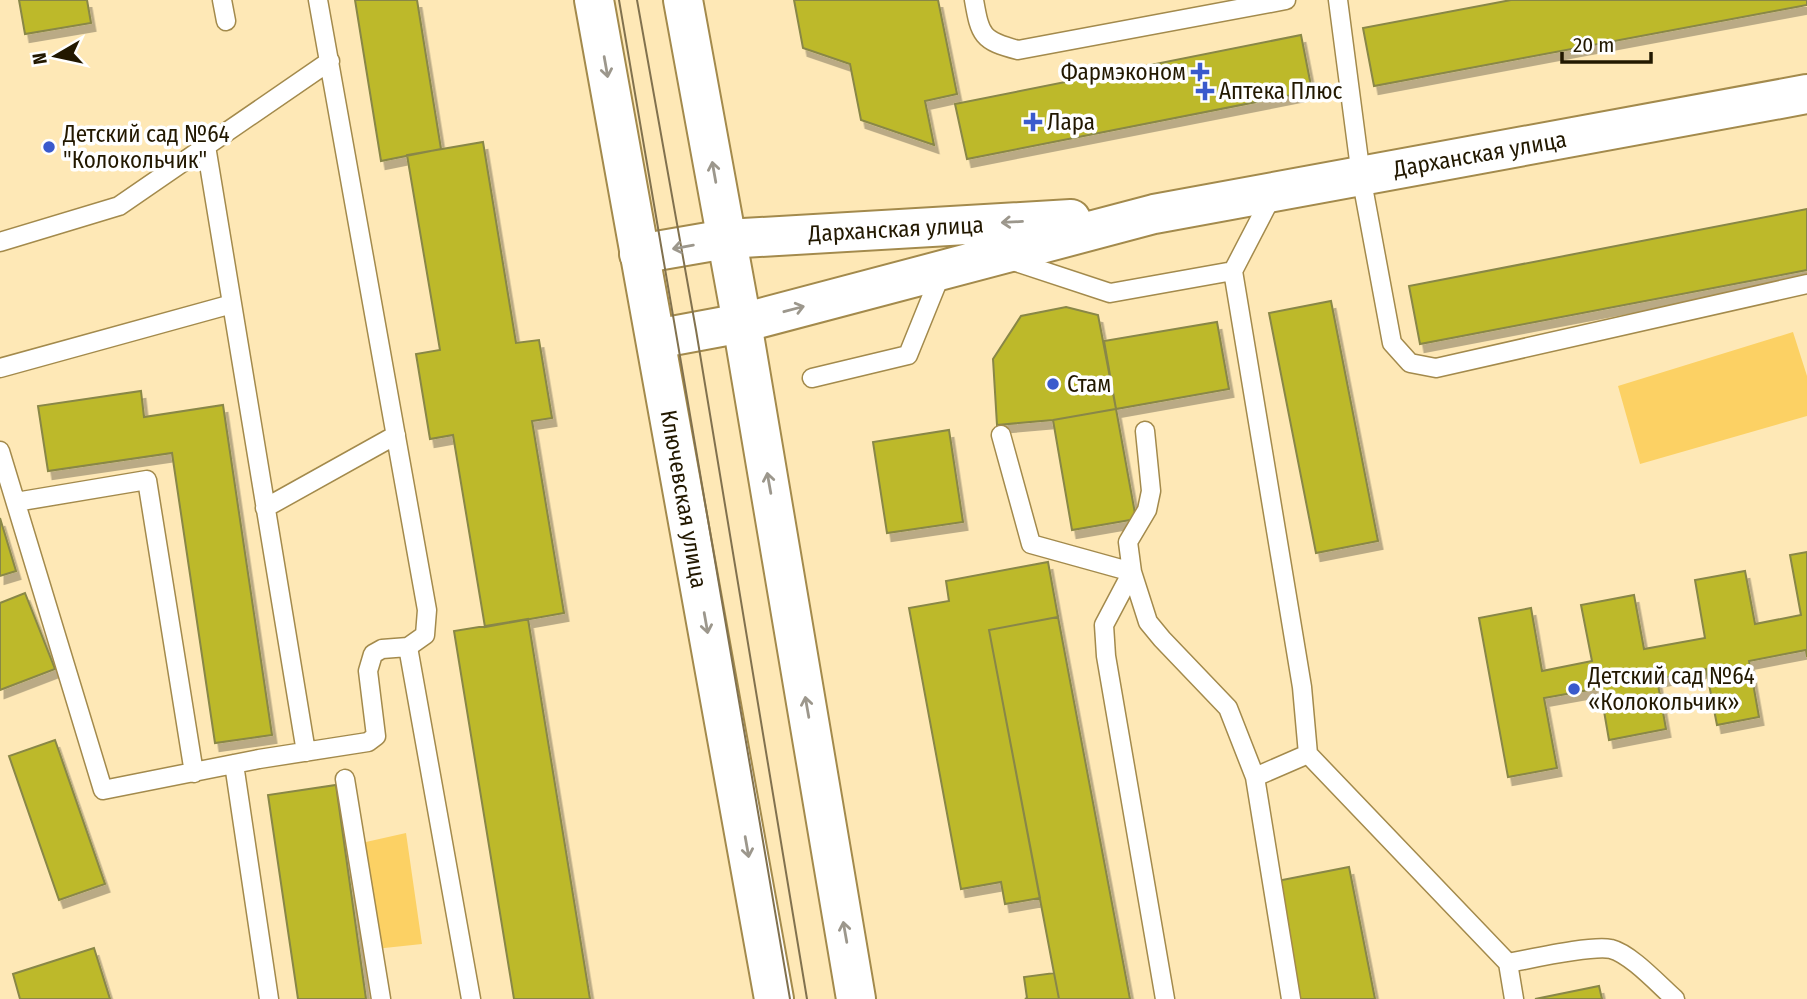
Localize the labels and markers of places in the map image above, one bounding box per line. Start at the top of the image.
place label: Фармэконом [1061,58,1186,86]
marker: Фармэконом [1192,64,1208,80]
place label: Аптека Плюс [1219,77,1343,105]
marker: Аптека Плюс [1197,83,1213,99]
place label: Лара [1047,108,1095,136]
marker: Лара [1025,114,1041,130]
place label: Детский сад №64 "Колокольчик" [62,120,230,174]
marker: Детский сад №64 "Колокольчик" [41,139,57,155]
place label: Стам [1067,370,1111,398]
marker: Стам [1045,376,1061,392]
place label: Детский сад №64 «Колокольчик» [1587,662,1755,716]
marker: Детский сад №64 «Колокольчик» [1566,681,1582,697]

